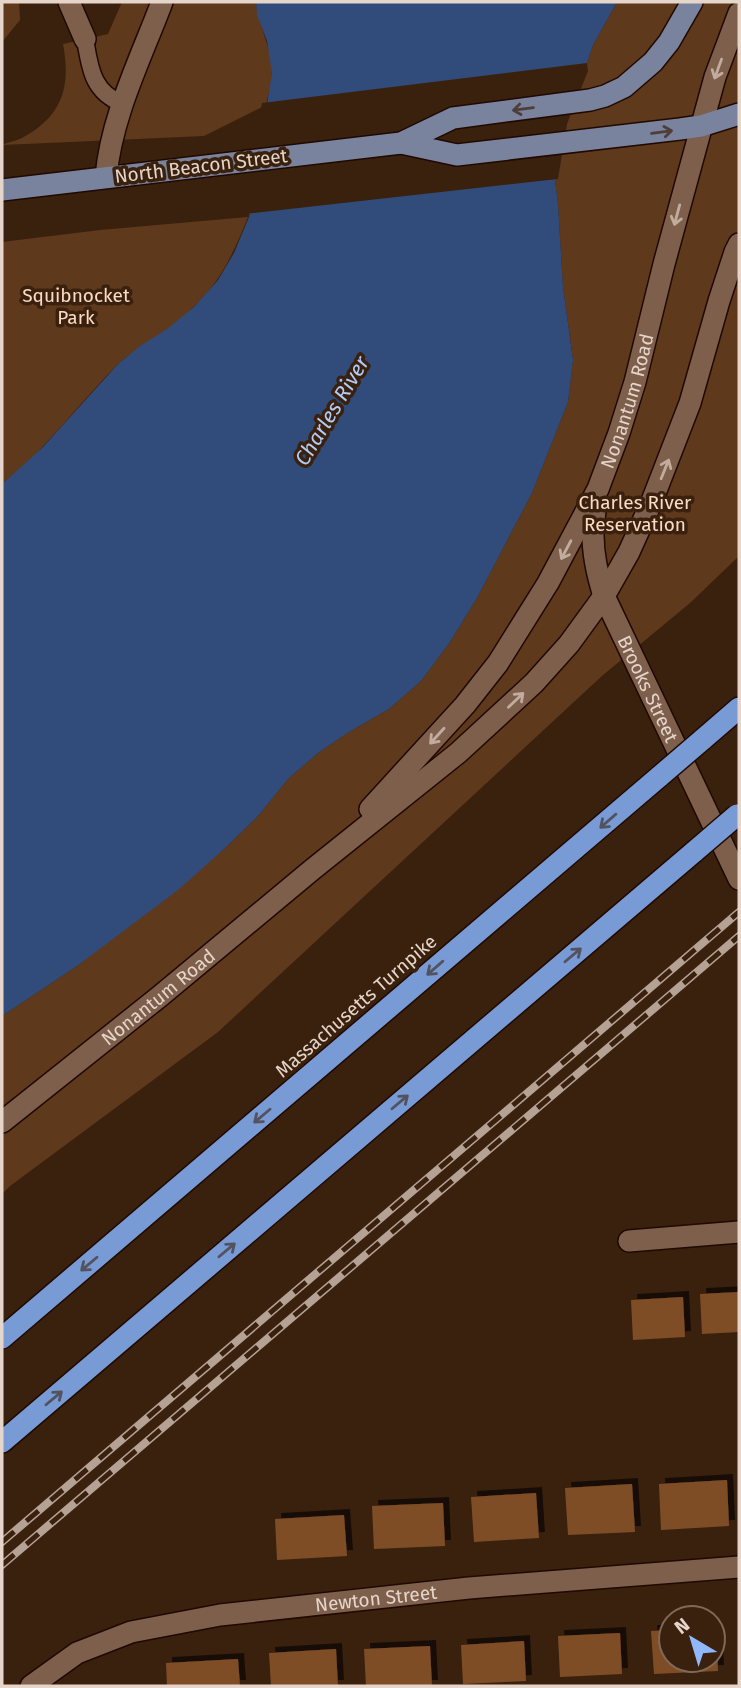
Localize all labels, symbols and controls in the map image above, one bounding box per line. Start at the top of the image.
one-way arrow [711,57,723,79]
one-way arrow [512,103,534,116]
one-way arrow [650,125,673,138]
street label: North Beacon Street [113,144,289,188]
one-way arrow [670,203,683,226]
park label: Squibnocket Park [22,284,130,329]
street label: Nonantum Road [595,331,658,471]
water label: Charles River [289,351,375,470]
one-way arrow [660,458,673,480]
park label: Charles River Reservation [579,491,692,536]
one-way arrow [559,539,573,560]
street label: Brooks Street [613,631,684,746]
one-way arrow [508,692,525,709]
one-way arrow [429,727,445,745]
one-way arrow [599,813,617,829]
street label: Massachusetts Turnpike [271,930,441,1082]
street label: Nonantum Road [97,944,220,1050]
one-way arrow [564,947,582,963]
one-way arrow [426,960,444,976]
one-way arrow [391,1094,409,1110]
one-way arrow [253,1108,271,1124]
one-way arrow [217,1242,235,1258]
one-way arrow [80,1256,98,1272]
one-way arrow [44,1390,62,1406]
street label: Newton Street [314,1580,438,1616]
north arrow [657,1604,727,1674]
text: N [670,1613,694,1639]

